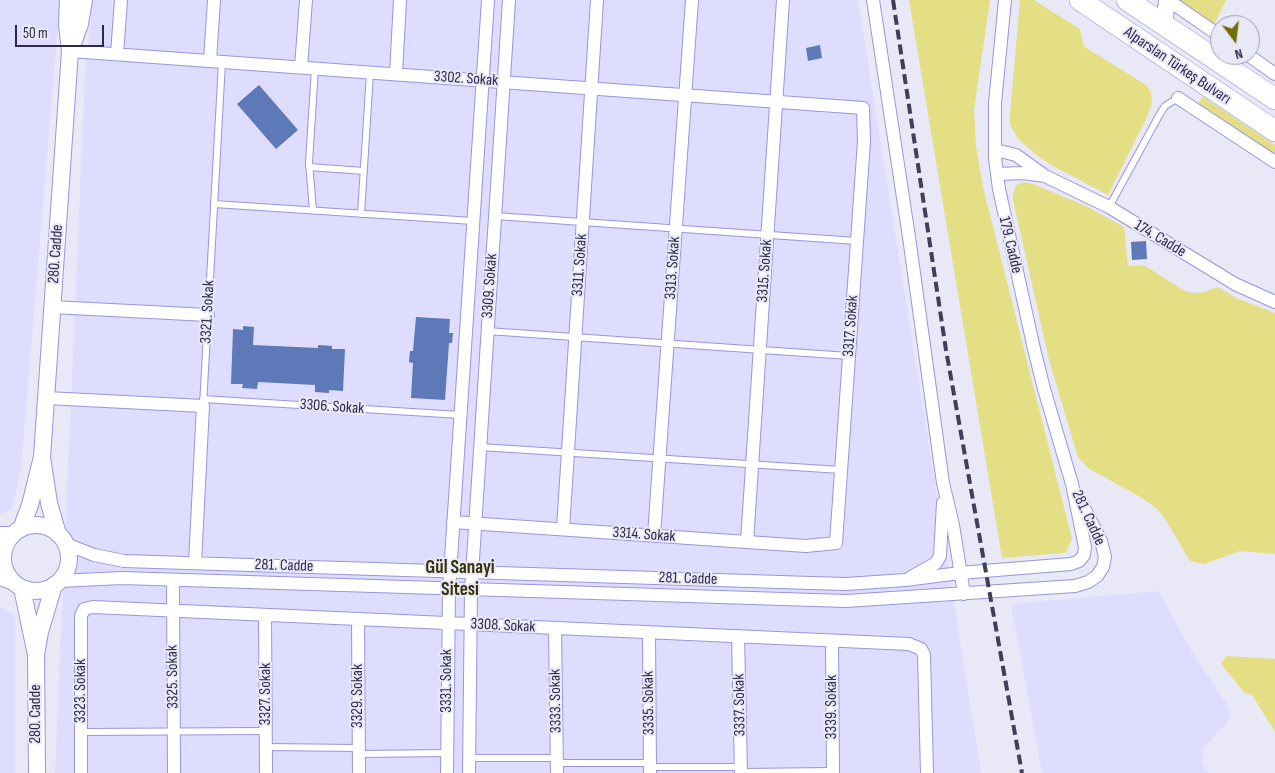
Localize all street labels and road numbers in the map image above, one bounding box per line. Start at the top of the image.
street label: Alparslan Türkeş Bulvarı [1120,23,1234,109]
street label: 3302. Sokak [433,67,499,91]
street label: 179. Cadde [994,215,1026,275]
street label: 174. Cadde [1131,216,1189,262]
street label: 280. Cadde [44,224,68,284]
street label: 3311. Sokak [568,233,592,297]
street label: 3313. Sokak [661,236,685,300]
street label: 3315. Sokak [753,239,777,303]
street label: 3309. Sokak [478,253,502,319]
street label: 3321. Sokak [197,280,219,344]
street label: 3317. Sokak [839,295,863,357]
street label: 3306. Sokak [299,395,365,419]
street label: 281. Cadde [1067,487,1109,549]
street label: 3314. Sokak [612,523,676,547]
street label: 281. Cadde [254,555,314,577]
street label: 281. Cadde [658,568,718,590]
street label: 3308. Sokak [470,615,536,637]
street label: 3325. Sokak [163,645,183,709]
street label: 3331. Sokak [437,649,457,713]
street label: 3323. Sokak [71,659,91,723]
street label: 3327. Sokak [256,663,276,725]
street label: 3329. Sokak [348,664,368,728]
street label: 3333. Sokak [546,669,566,733]
street label: 3335. Sokak [639,671,659,735]
street label: 3337. Sokak [730,674,750,736]
street label: 3339. Sokak [822,675,842,739]
street label: 280. Cadde [26,684,46,744]

